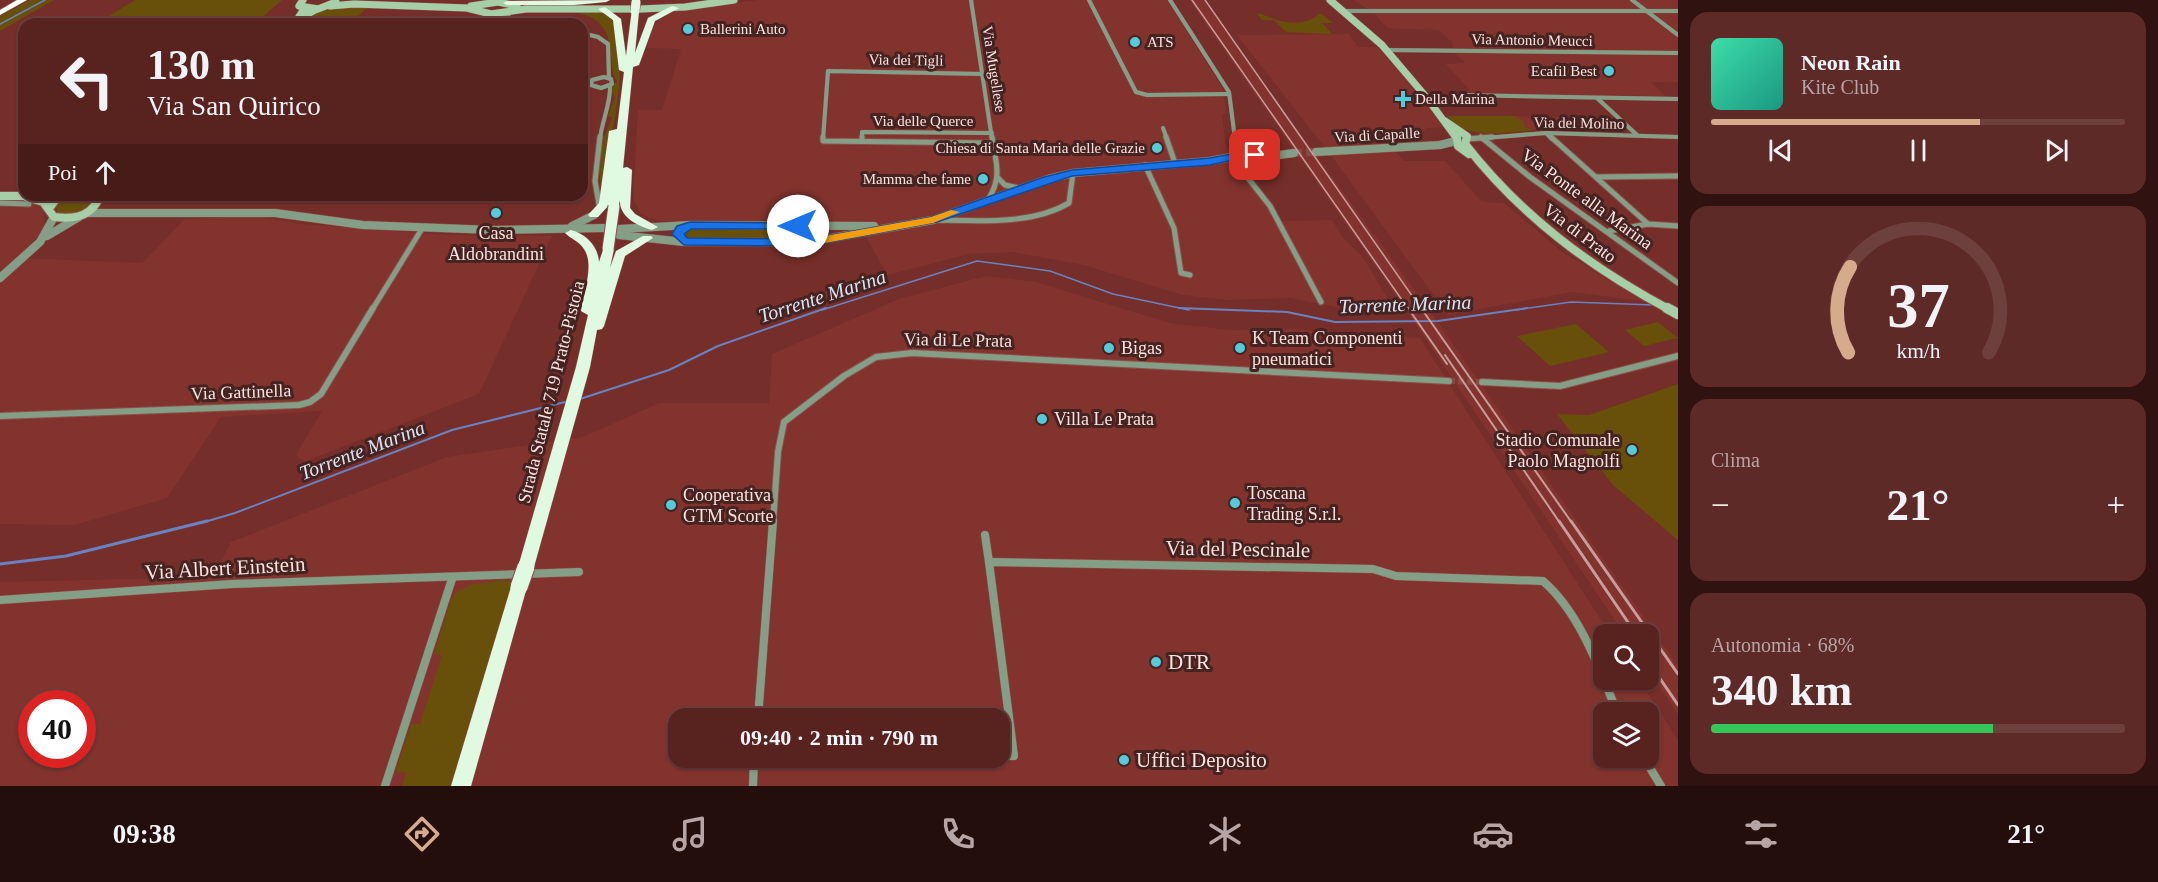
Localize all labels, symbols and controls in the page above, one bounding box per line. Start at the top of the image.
place label: Ballerini Auto [700,21,785,37]
marker: Ballerini Auto [681,22,695,36]
street label: Via Mugellese [979,25,1009,114]
street label: Via Antonio Meucci [1471,31,1593,49]
place label: ATS [1147,34,1174,50]
marker: ATS [1128,35,1142,49]
icon: left [48,42,126,120]
text: 130 m [147,42,256,88]
text: Neon Rain [1801,50,1901,75]
street label: Via dei Tigli [868,51,944,69]
place label: Ecafil Best [1531,63,1598,79]
marker: Ecafil Best [1602,64,1616,78]
text: Kite Club [1801,76,1879,98]
text: Via San Quirico [147,91,321,121]
place label: Della Marina [1415,91,1495,107]
marker: Della Marina [1396,92,1410,106]
street label: Via delle Querce [873,113,974,129]
street label: Via del Molino [1533,114,1625,132]
street label: Via di Capalle [1334,125,1421,145]
pin [1229,129,1280,180]
icon: previous [1764,134,1797,167]
icon: pause [1902,134,1935,167]
icon: next [2040,134,2073,167]
icon: arrive [1238,138,1271,171]
place label: Chiesa di Santa Maria delle Grazie [935,140,1145,156]
marker: Chiesa di Santa Maria delle Grazie [1150,141,1164,155]
street label: Via Ponte alla Marina [1517,145,1657,253]
icon: ahead [89,156,122,189]
text: Poi [48,160,77,185]
place label: Mamma che fame [863,171,971,187]
marker: Mamma che fame [976,172,990,186]
position arrow [766,194,830,258]
street label: Via di Prato [1540,199,1620,267]
marker: Casa Aldobrandini [489,206,503,220]
place label: Casa Aldobrandini [448,223,544,264]
water label: Torrente Marina [756,265,888,327]
text: 37 [1887,271,1949,340]
street label: Strada Statale 719 Prato-Pistoia [514,279,588,505]
water label: Torrente Marina [1338,291,1472,317]
place label: K Team Componenti pneumatici [1252,328,1402,369]
street label: Via di Le Prata [904,329,1012,351]
place label: Bigas [1121,338,1162,358]
text: km/h [1896,340,1940,364]
marker: Bigas [1102,341,1116,355]
marker: K Team Componenti pneumatici [1233,341,1247,355]
street label: Via Gattinella [190,380,292,404]
place label: Villa Le Prata [1054,409,1154,429]
marker: Villa Le Prata [1035,412,1049,426]
water label: Torrente Marina [296,416,428,484]
place label: Stadio Comunale Paolo Magnolfi [1496,430,1620,471]
marker: Stadio Comunale Paolo Magnolfi [1625,443,1639,457]
text: Clima [1711,449,1760,471]
text: 21° [1887,480,1950,530]
place label: Toscana Trading S.r.l. [1247,483,1341,524]
place label: Cooperativa GTM Scorte [683,485,773,526]
text: − [1711,487,1730,523]
text: + [2106,487,2125,523]
marker: Toscana Trading S.r.l. [1228,496,1242,510]
marker: Cooperativa GTM Scorte [664,498,678,512]
street label: Via del Pescinale [1166,536,1310,562]
street label: Via Albert Einstein [144,552,306,584]
map controls [1593,624,1659,768]
button: search [1593,624,1659,690]
text: Autonomia · 68% [1711,634,1854,656]
place label: DTR [1168,650,1210,674]
marker: DTR [1149,655,1163,669]
text: 340 km [1711,665,1852,715]
speed limit sign: 40 [18,690,96,768]
button: layers [1593,702,1659,768]
text: 09:40 · 2 min · 790 m [740,725,938,750]
place label: Uffici Deposito [1136,748,1267,772]
marker: Uffici Deposito [1117,753,1131,767]
icon: directions [401,813,443,855]
icon: music [669,813,711,855]
icon: phone [937,813,979,855]
icon: climate [1204,813,1246,855]
icon: car [1472,813,1514,855]
icon: filters [1740,813,1782,855]
text: 09:38 [113,819,176,849]
text: 21° [2007,819,2045,849]

